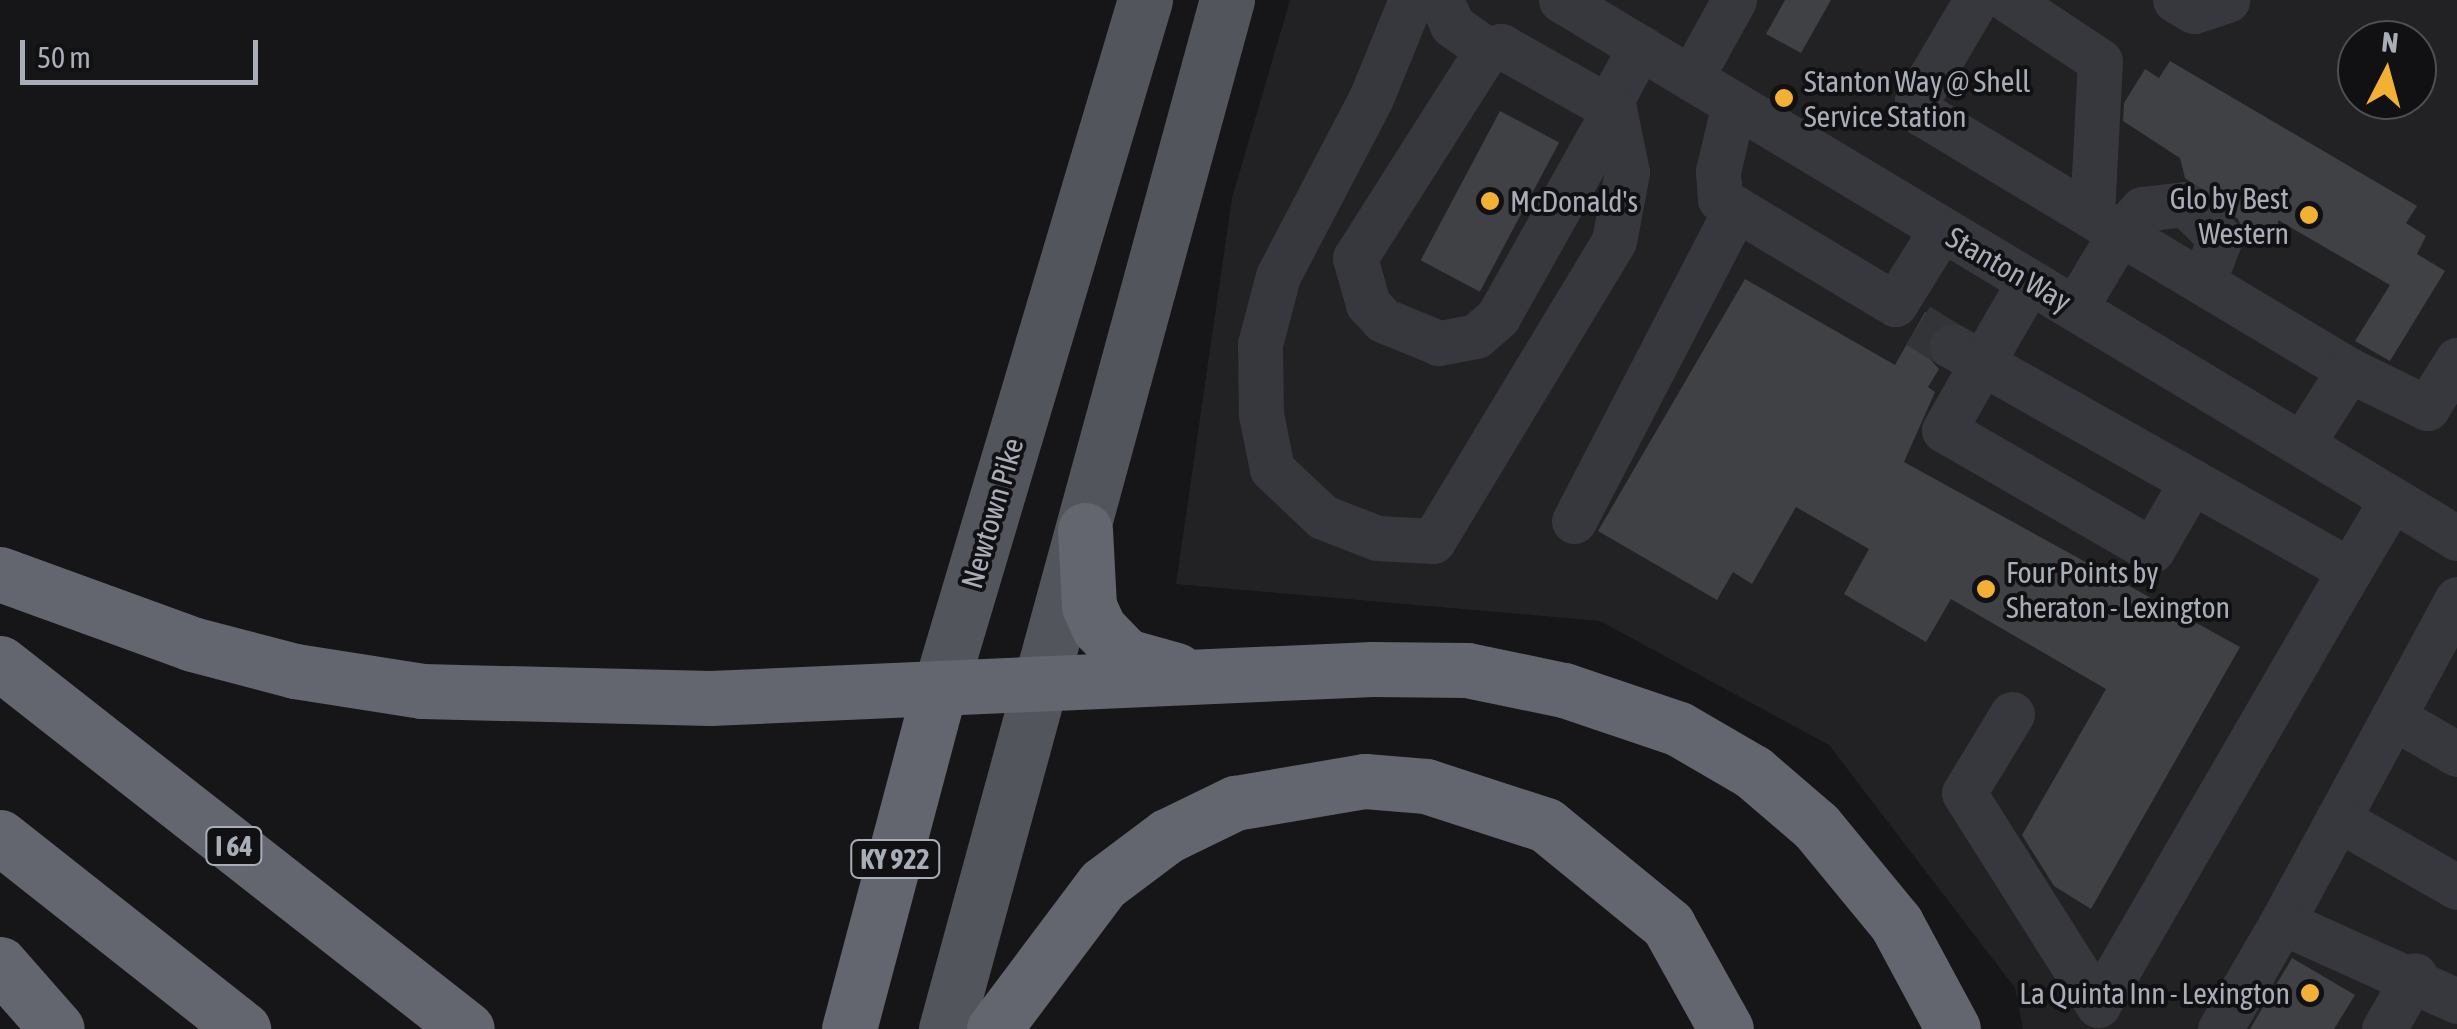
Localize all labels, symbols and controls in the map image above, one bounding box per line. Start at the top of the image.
scale bar [25,20,262,82]
north arrow [2337,20,2437,120]
text: N [2380,25,2400,59]
text: 50 m [37,40,91,74]
place label: Stanton Way @ Shell Service Station [1804,63,2030,134]
marker: Stanton Way @ Shell Service Station [1773,87,1795,109]
place label: Glo by Best Western [2170,180,2289,250]
place label: McDonald's [1510,183,1638,219]
marker: McDonald's [1479,190,1501,212]
marker: Glo by Best Western [2298,204,2320,226]
street label: Stanton Way [1940,219,2078,319]
street label: Newtown Pike [953,434,1031,592]
place label: Four Points by Sheraton - Lexington [2006,554,2230,624]
marker: Four Points by Sheraton - Lexington [1975,578,1997,600]
road number: I 64 [204,823,264,869]
road number: KY 922 [850,836,940,882]
place label: La Quinta Inn - Lexington [2019,975,2290,1011]
marker: La Quinta Inn - Lexington [2299,982,2321,1004]

